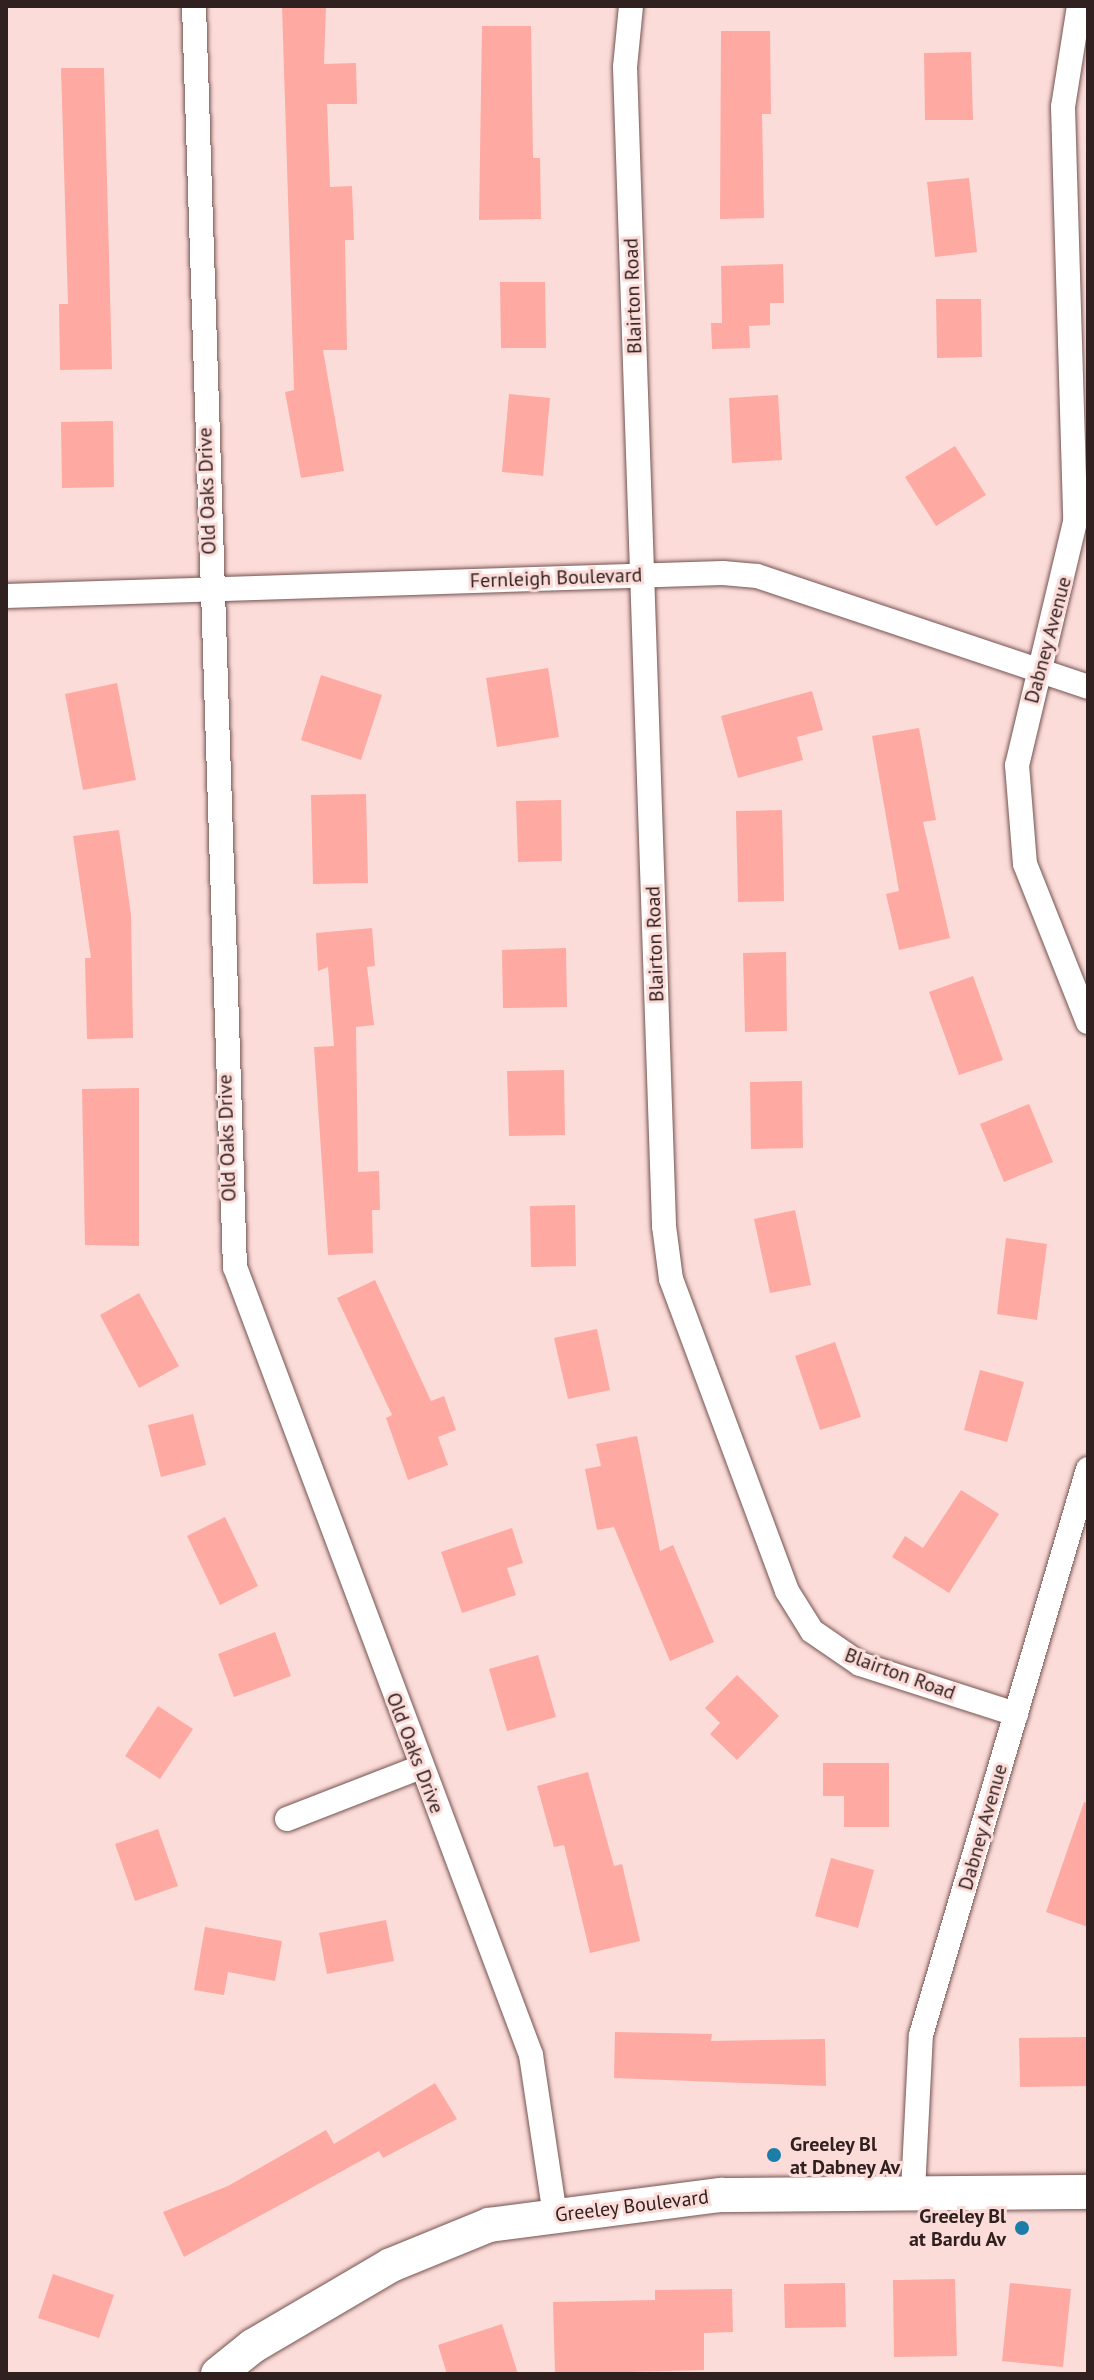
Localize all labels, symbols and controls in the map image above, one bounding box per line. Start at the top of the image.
street label: Blairton Road [619,238,647,354]
street label: Old Oaks Drive [193,427,221,555]
street label: Fernleigh Boulevard [469,563,643,593]
street label: Dabney Avenue [1019,573,1077,707]
street label: Blairton Road [641,886,669,1002]
street label: Old Oaks Drive [213,1074,241,1202]
street label: Blairton Road [841,1643,959,1705]
street label: Old Oaks Drive [381,1689,449,1817]
street label: Dabney Avenue [953,1760,1013,1894]
place label: Greeley Bl at Dabney Av [790,2132,901,2179]
marker: Greeley Bl at Dabney Av [765,2146,783,2164]
street label: Greeley Boulevard [554,2185,710,2227]
place label: Greeley Bl at Bardu Av [908,2204,1006,2251]
marker: Greeley Bl at Bardu Av [1013,2219,1031,2237]

